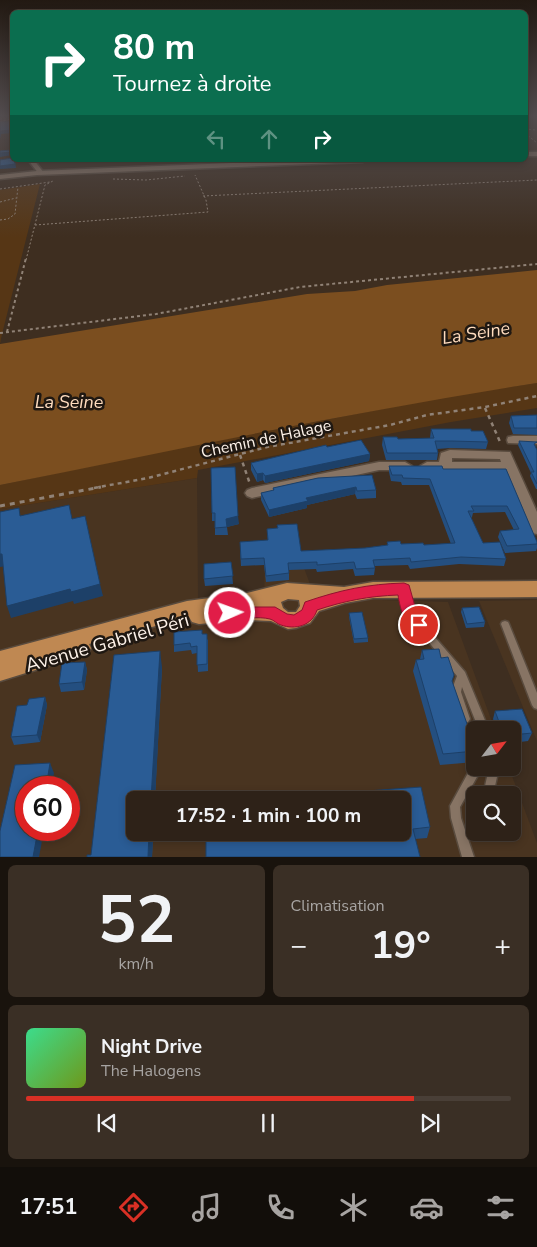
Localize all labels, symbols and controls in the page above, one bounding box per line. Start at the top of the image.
text: 80 m [113,24,195,71]
icon: right [30,30,95,95]
text: Tournez à droite [113,69,272,99]
icon: left [202,125,230,153]
icon: ahead [255,125,283,153]
icon: right [308,125,336,153]
water label: La Seine [440,316,512,350]
water label: La Seine [35,390,104,414]
street label: Chemin de Halage [199,414,333,464]
position arrow [203,586,255,638]
pin [398,604,440,646]
street label: Avenue Gabriel Péri [22,607,192,679]
icon: arrive [405,611,433,639]
north arrow [466,721,521,776]
map controls [466,721,521,841]
speed limit sign: 60 [15,776,80,841]
button: search [466,786,521,841]
text: 17:52 · 1 min · 100 m [176,803,361,829]
text: 52 [97,876,175,965]
text: Climatisation [291,895,385,917]
text: 19° [371,920,431,971]
text: − [291,927,307,965]
text: + [494,927,511,965]
text: km/h [119,953,154,975]
text: Night Drive [101,1034,202,1060]
text: The Halogens [101,1060,201,1082]
icon: previous [93,1109,121,1137]
icon: pause [254,1109,282,1137]
icon: next [416,1109,444,1137]
icon: directions [116,1190,151,1225]
icon: music [189,1190,224,1225]
icon: phone [263,1190,298,1225]
icon: climate [336,1190,371,1225]
icon: car [409,1190,444,1225]
icon: filters [483,1190,518,1225]
text: 17:51 [19,1192,77,1222]

